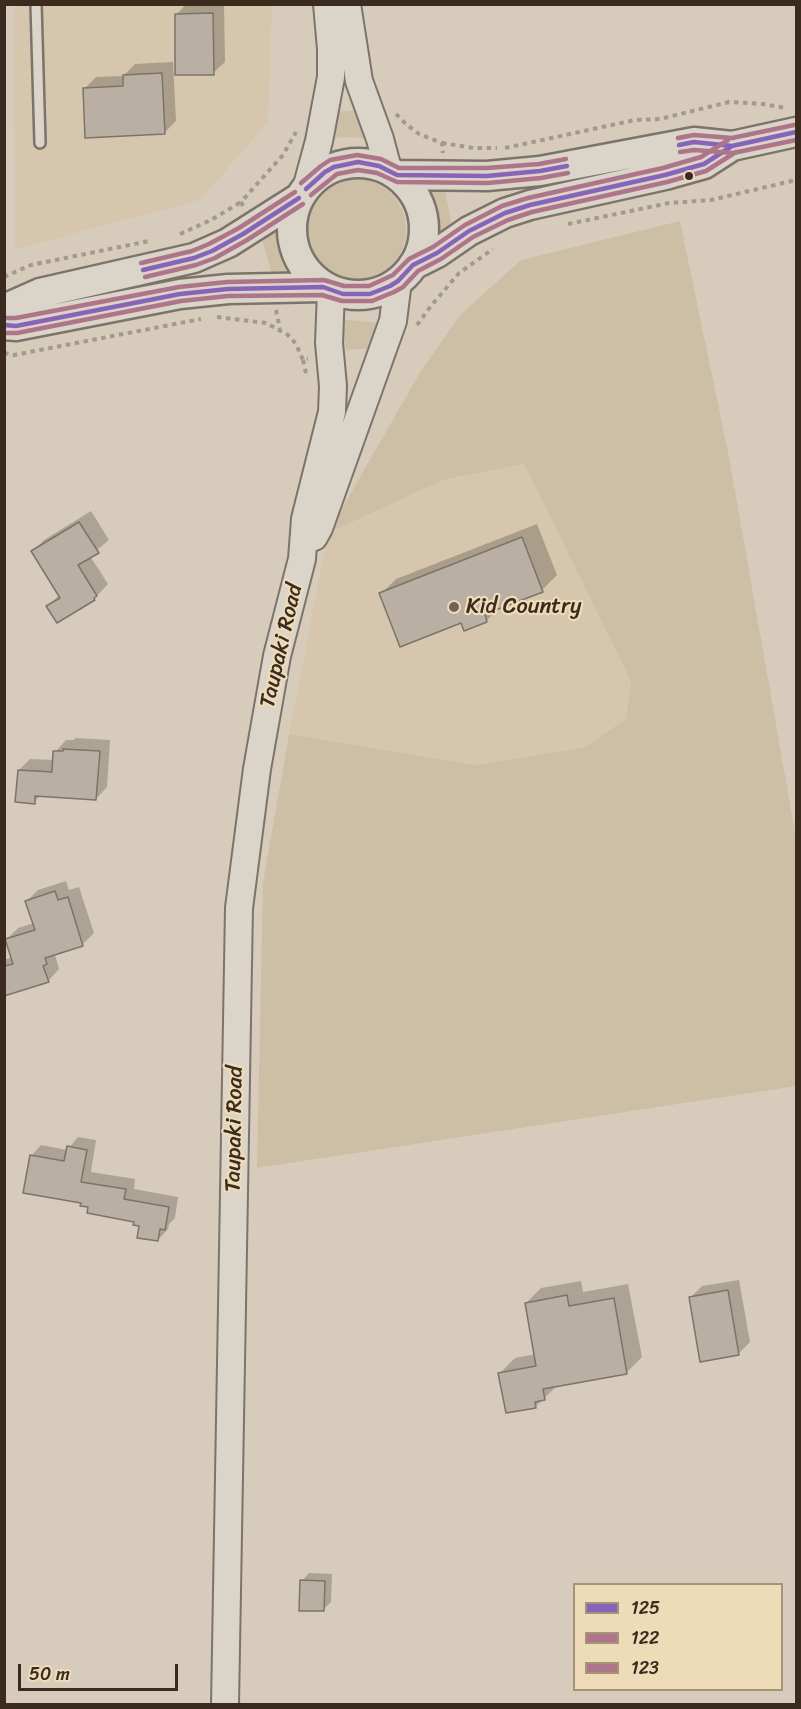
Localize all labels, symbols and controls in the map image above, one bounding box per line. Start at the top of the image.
unlabelled marker [683,170,695,182]
street label: Taupaki Road [255,581,309,711]
place label: Kid Country [466,594,581,620]
marker: Kid Country [447,600,461,614]
street label: Taupaki Road [221,1066,249,1192]
legend [573,1583,783,1691]
text: 125 [631,1592,660,1624]
text: 122 [631,1622,660,1654]
scale bar [21,1652,182,1690]
text: 123 [631,1652,659,1684]
text: 50 m [29,1658,70,1690]

